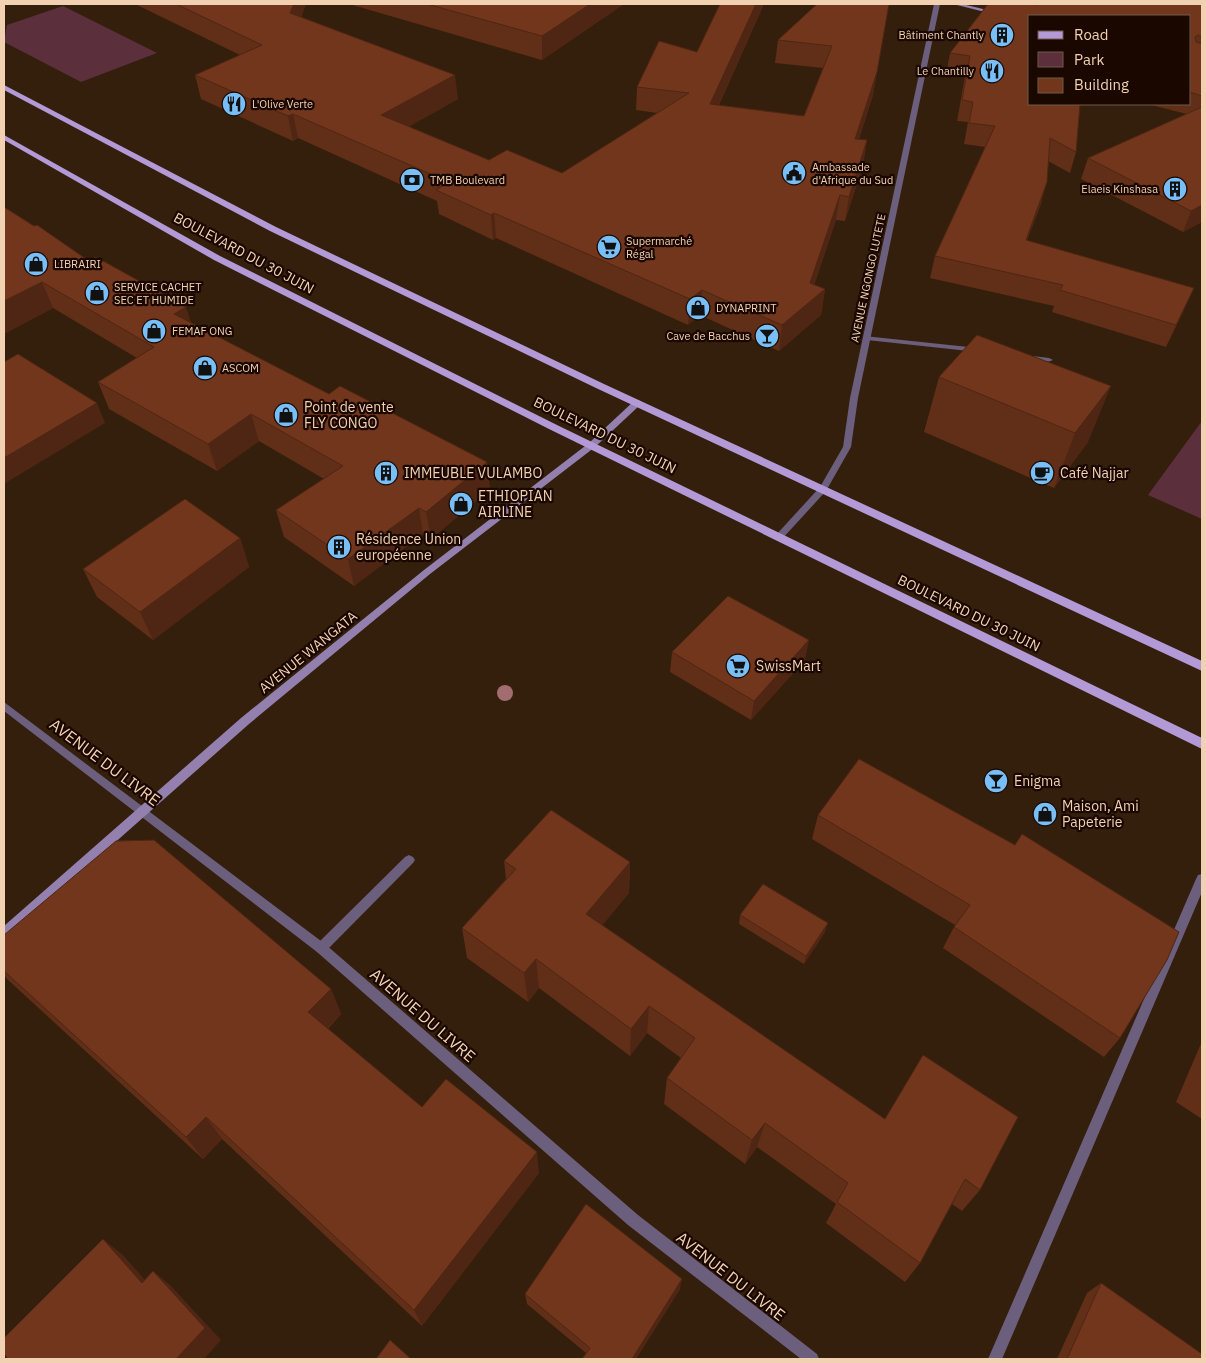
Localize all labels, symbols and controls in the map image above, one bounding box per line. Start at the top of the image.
legend [1028,15,1191,105]
building icon: Bâtiment Chantly [989,22,1015,48]
text: Road [1074,25,1109,44]
place label: Bâtiment Chantly [899,28,985,42]
text: Park [1074,50,1104,69]
restaurant icon: Le Chantilly [979,58,1005,84]
place label: Le Chantilly [917,64,975,78]
text: Building [1074,75,1129,94]
restaurant icon: L'Olive Verte [221,91,247,117]
place label: L'Olive Verte [252,97,313,111]
public building icon: Ambassade d'Afrique du Sud [781,160,807,186]
place label: Ambassade d'Afrique du Sud [812,160,893,187]
bank icon: TMB Boulevard [399,167,425,193]
place label: TMB Boulevard [430,173,505,187]
building icon: Elaeis Kinshasa [1162,176,1188,202]
place label: Elaeis Kinshasa [1081,182,1158,196]
street label: BOULEVARD DU 30 JUIN [171,208,317,298]
street label: AVENUE NGONGO LUTETE [848,212,888,344]
supermarket icon: Supermarché Régal [596,234,622,260]
place label: Supermarché Régal [626,234,692,261]
shop icon: LIBRAIRI [23,251,49,277]
place label: LIBRAIRI [54,257,101,271]
shop icon: SERVICE CACHET SEC ET HUMIDE [84,280,110,306]
place label: SERVICE CACHET SEC ET HUMIDE [114,280,202,307]
shop icon: DYNAPRINT [685,295,711,321]
place label: DYNAPRINT [716,301,777,315]
shop icon: FEMAF ONG [141,318,167,344]
bar icon: Cave de Bacchus [754,323,780,349]
place label: FEMAF ONG [172,324,233,338]
place label: Cave de Bacchus [666,329,750,343]
shop icon: ASCOM [192,355,218,381]
place label: ASCOM [222,361,259,375]
street label: BOULEVARD DU 30 JUIN [531,393,679,477]
place label: Point de vente FLY CONGO [304,398,394,432]
shop icon: Point de vente FLY CONGO [273,402,299,428]
building icon: IMMEUBLE VULAMBO [373,460,399,486]
cafe icon: Café Najjar [1029,460,1055,486]
place label: IMMEUBLE VULAMBO [404,464,542,482]
place label: Café Najjar [1060,464,1129,482]
place label: ETHIOPIAN AIRLINE [478,487,553,521]
shop icon: ETHIOPIAN AIRLINE [448,491,474,517]
place label: Résidence Union européenne [356,530,461,564]
building icon: Résidence Union européenne [326,534,352,560]
street label: BOULEVARD DU 30 JUIN [895,571,1043,655]
street label: AVENUE WANGATA [255,607,361,697]
supermarket icon: SwissMart [725,653,751,679]
place label: SwissMart [756,657,821,675]
street label: AVENUE DU LIVRE [46,714,164,810]
bar icon: Enigma [983,768,1009,794]
place label: Enigma [1014,772,1061,790]
place label: Maison, Ami Papeterie [1062,797,1139,831]
shop icon: Maison, Ami Papeterie [1032,801,1058,827]
street label: AVENUE DU LIVRE [366,964,480,1066]
street label: AVENUE DU LIVRE [672,1227,790,1325]

